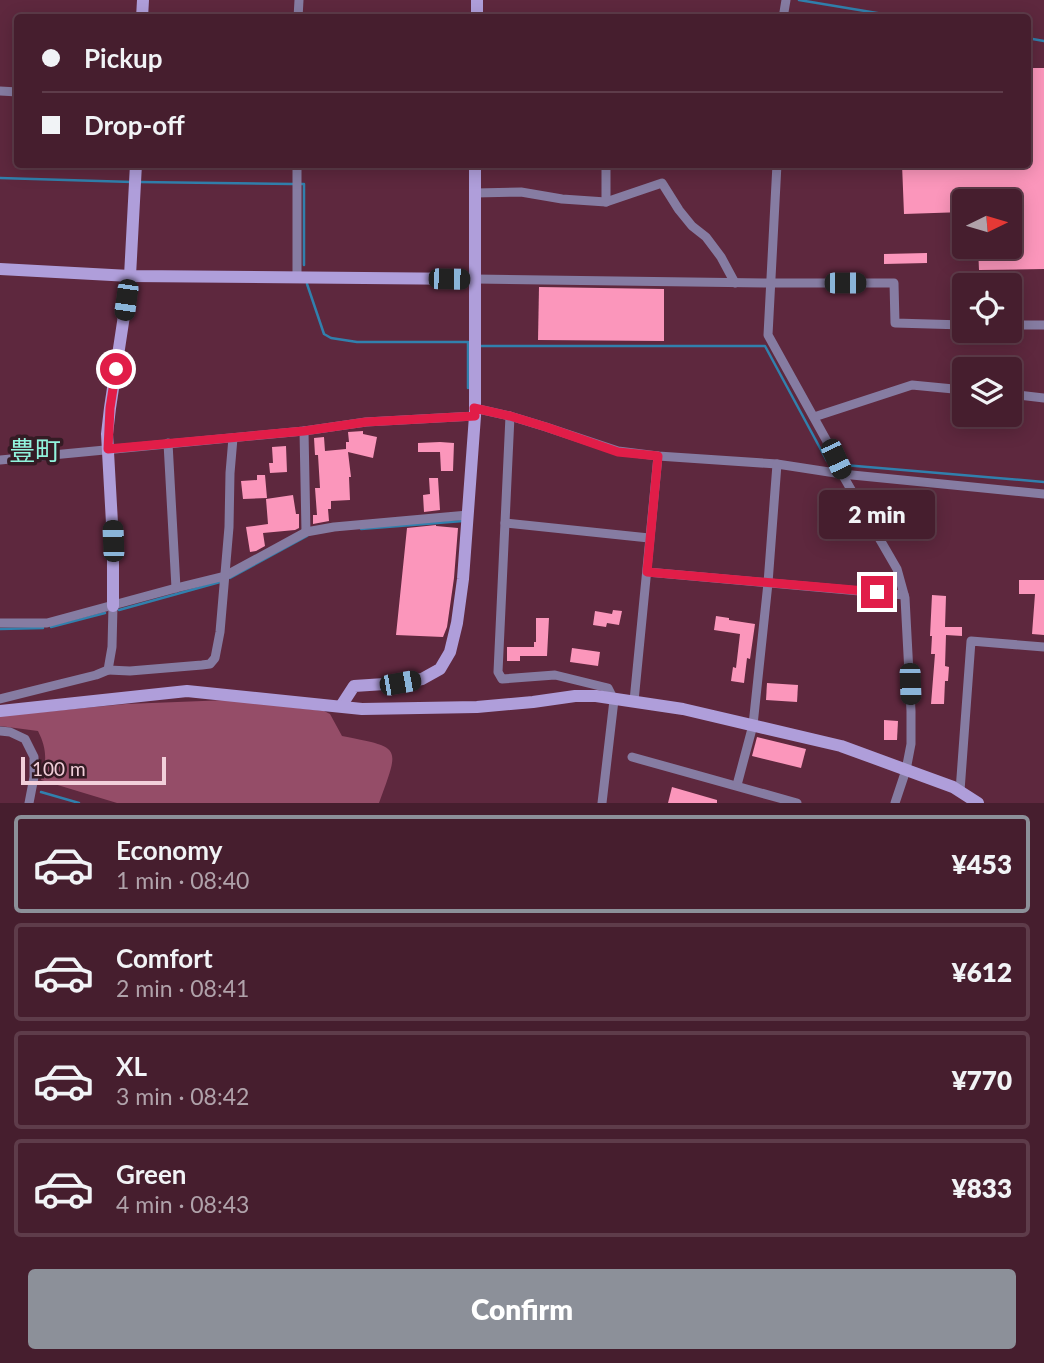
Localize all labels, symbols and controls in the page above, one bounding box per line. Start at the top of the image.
text: Pickup [84,42,163,74]
text: Drop-off [84,109,185,141]
north arrow [952,189,1022,259]
map controls [952,189,1022,427]
car [428,268,471,290]
car [825,273,867,294]
button: locate [952,273,1022,343]
car [113,278,140,322]
route start [100,353,132,385]
button: layers [952,357,1022,427]
district label: 豊町 [9,434,61,466]
car [818,436,855,482]
callout: 2 min [819,490,935,540]
text: 2 min [848,500,906,528]
car [102,520,125,562]
route end [861,576,893,608]
car [899,663,922,705]
car [378,669,423,697]
scale bar [21,754,166,786]
text: 100 m [32,757,86,780]
icon: car [32,833,95,896]
text: Economy [116,834,222,866]
text: ¥453 [952,848,1012,880]
text: 1 min · 08:40 [116,866,249,894]
icon: car [32,941,95,1004]
text: Comfort [116,942,213,974]
text: ¥612 [952,956,1012,988]
text: 2 min · 08:41 [116,974,249,1002]
icon: car [32,1049,95,1112]
text: XL [116,1050,147,1082]
text: ¥770 [952,1064,1012,1096]
text: 3 min · 08:42 [116,1082,249,1110]
icon: car [32,1157,95,1220]
text: Green [116,1158,186,1190]
text: ¥833 [952,1172,1012,1204]
text: 4 min · 08:43 [116,1190,249,1218]
button: Confirm [28,1269,1016,1349]

